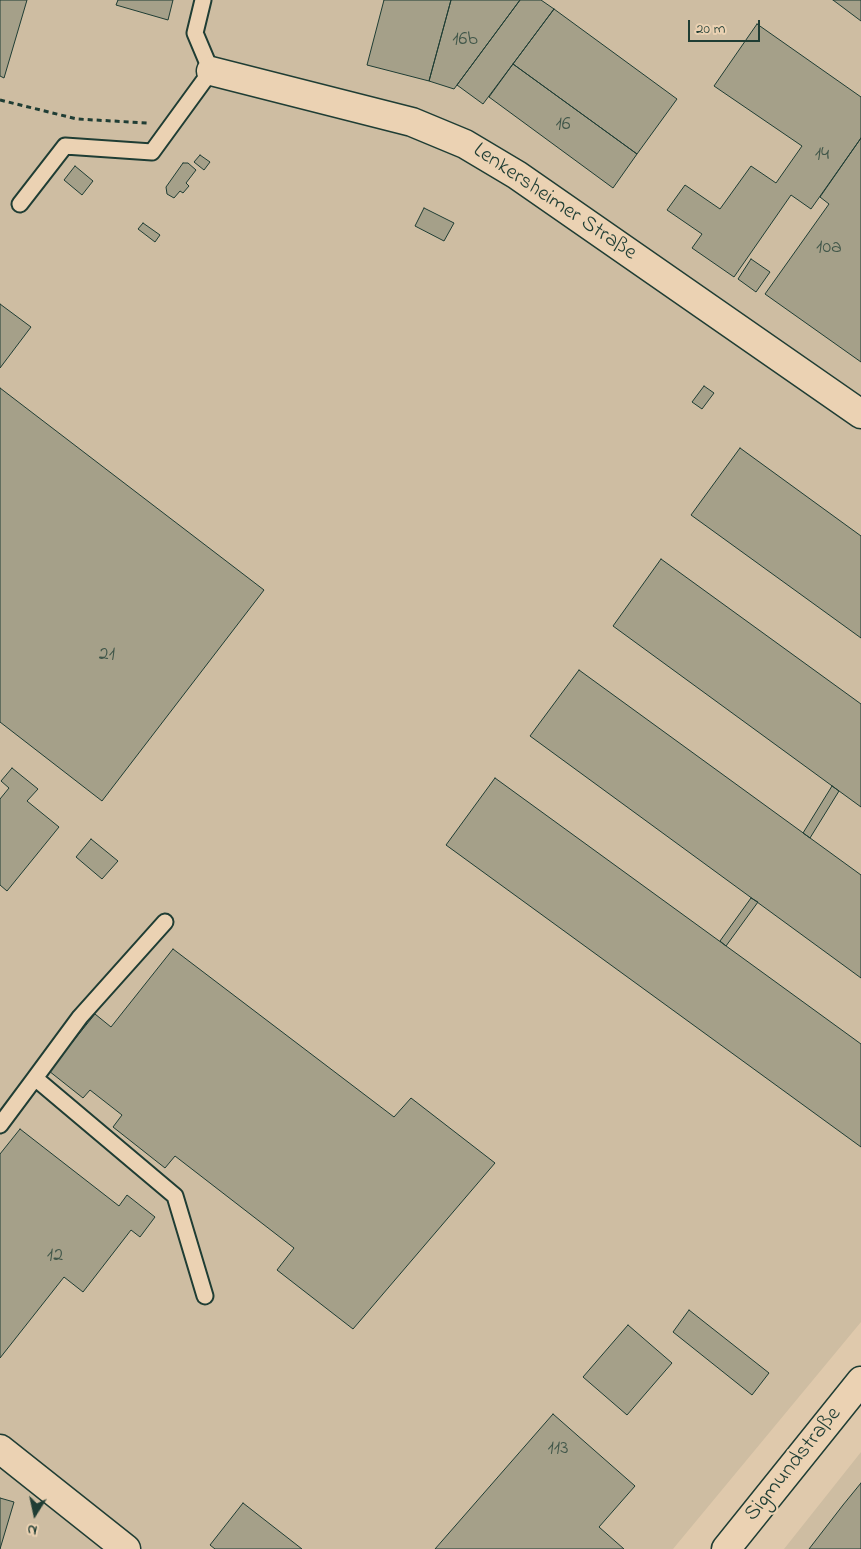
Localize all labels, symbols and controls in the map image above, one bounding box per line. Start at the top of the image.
scale bar [691,10,764,42]
text: 20 m [696,18,725,40]
house number: 16b [452,29,478,53]
house number: 16 [555,114,571,138]
street label: Lenkersheimer Straße [467,139,641,267]
house number: 14 [815,144,829,168]
house number: 10a [816,237,842,261]
house number: 21 [99,644,115,668]
house number: 12 [47,1245,63,1269]
street label: Sigmundstraße [740,1403,848,1527]
house number: 113 [548,1438,568,1462]
north arrow [10,1489,60,1539]
text: N [26,1518,39,1540]

